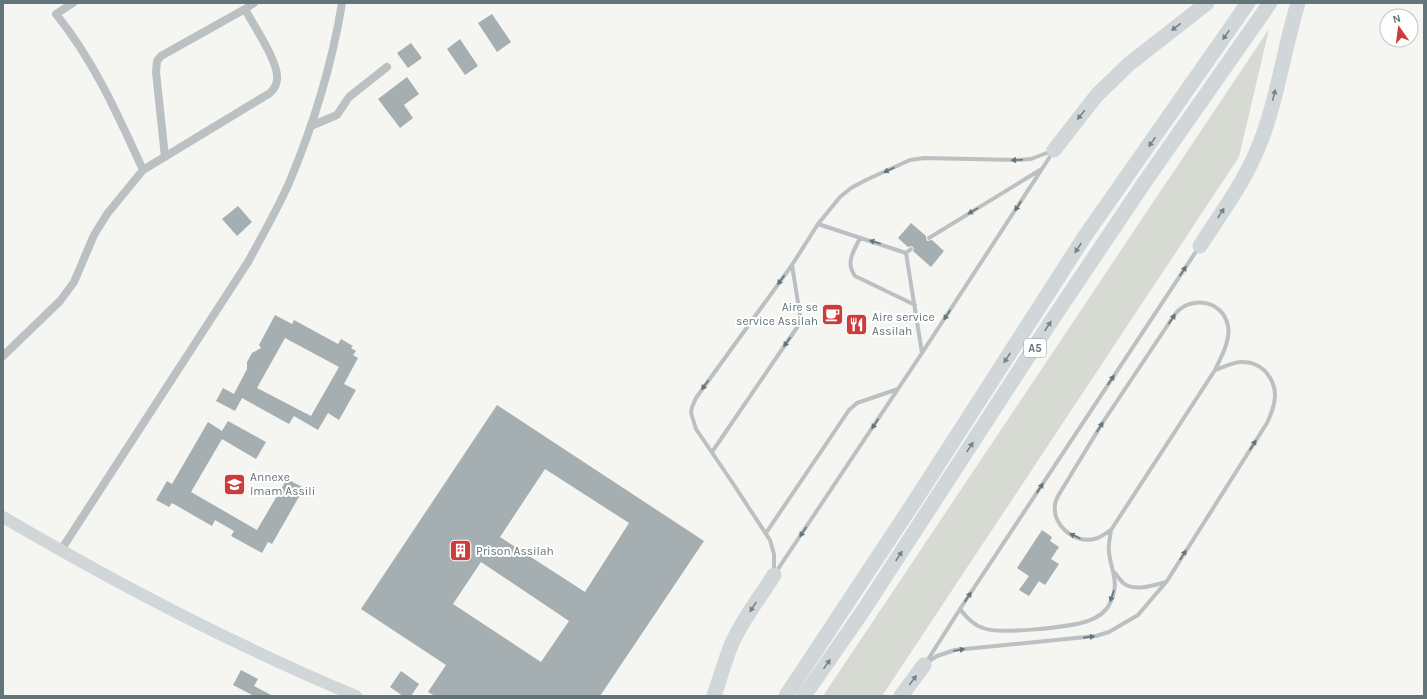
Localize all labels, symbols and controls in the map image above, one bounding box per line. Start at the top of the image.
north arrow [1379,8,1419,48]
text: N [1391,12,1402,26]
one-way arrow [1171,23,1182,32]
one-way arrow [1222,30,1230,40]
one-way arrow [1272,89,1278,101]
one-way arrow [1076,110,1085,120]
one-way arrow [1148,137,1156,147]
one-way arrow [1010,157,1023,163]
one-way arrow [883,167,895,173]
one-way arrow [1014,201,1022,211]
one-way arrow [967,207,979,214]
one-way arrow [1218,207,1225,219]
one-way arrow [868,239,880,245]
one-way arrow [1074,243,1081,254]
one-way arrow [1179,266,1187,276]
one-way arrow [777,274,785,285]
place label: Aire se service Assilah [736,300,818,328]
cafe icon: Aire se service Assilah [820,301,846,327]
place label: Aire service Assilah [872,310,935,338]
one-way arrow [943,310,951,320]
restaurant icon: Aire service Assilah [844,311,870,337]
one-way arrow [1168,314,1176,325]
one-way arrow [1045,320,1052,332]
one-way arrow [783,337,791,347]
road number: A5 [1024,339,1046,357]
one-way arrow [1003,353,1011,363]
one-way arrow [1107,375,1115,385]
one-way arrow [701,380,709,391]
one-way arrow [871,418,879,429]
one-way arrow [1096,421,1103,433]
one-way arrow [1249,440,1257,450]
one-way arrow [966,442,974,452]
place label: Annexe Imam Assili [250,470,315,498]
school or university icon: Annexe Imam Assili [221,471,247,497]
one-way arrow [1036,482,1043,494]
one-way arrow [799,527,807,537]
one-way arrow [1069,533,1081,539]
building icon: Prison Assilah [448,538,474,564]
place label: Prison Assilah [476,544,554,558]
one-way arrow [1180,549,1187,561]
one-way arrow [895,550,902,562]
one-way arrow [964,591,972,602]
one-way arrow [1109,591,1115,603]
one-way arrow [749,602,757,612]
one-way arrow [1083,634,1095,640]
one-way arrow [953,646,965,652]
one-way arrow [823,659,831,669]
one-way arrow [909,675,917,686]

